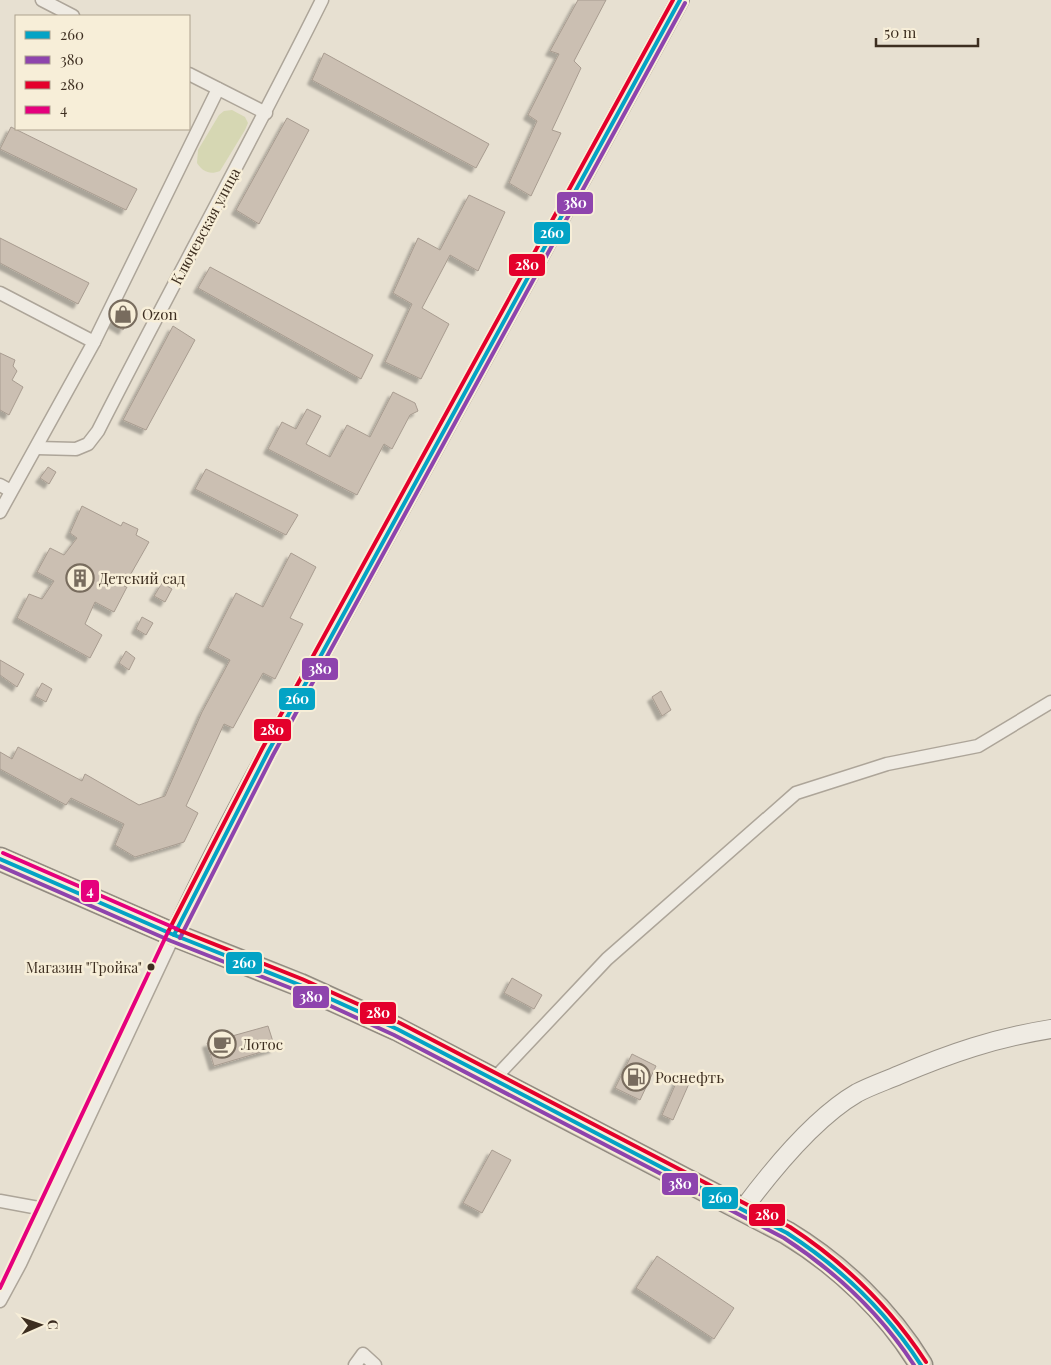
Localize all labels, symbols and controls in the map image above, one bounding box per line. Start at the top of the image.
legend [15,15,190,130]
scale bar [876,15,978,47]
text: 50 m [884,22,917,42]
text: 260 [60,24,84,44]
text: 380 [60,49,84,69]
text: 280 [60,74,84,94]
text: 4 [60,99,67,119]
street label: Ключевская улица [166,164,245,288]
line badge: 380 [556,191,594,215]
text: 380 [563,193,587,212]
line badge: 260 [533,221,571,245]
text: 260 [540,223,564,242]
line badge: 280 [508,253,546,277]
text: 280 [515,255,539,274]
shop icon: Ozon [108,299,138,329]
place label: Ozon [142,304,177,324]
building icon: Детский сад [65,563,95,593]
place label: Детский сад [99,568,185,588]
line badge: 380 [301,657,339,681]
text: 380 [308,659,332,678]
line badge: 260 [278,687,316,711]
text: 260 [285,689,309,708]
line badge: 280 [253,718,292,742]
text: 280 [260,720,284,739]
line badge: 4 [80,879,100,903]
text: 4 [86,881,94,900]
line badge: 260 [225,951,263,975]
text: 260 [232,953,256,972]
place label: Магазин "Тройка" [26,958,142,977]
marker: Магазин "Тройка" [146,962,156,972]
line badge: 380 [292,985,330,1009]
text: 380 [299,987,323,1006]
line badge: 280 [359,1001,397,1025]
text: 280 [366,1003,390,1022]
cafe icon: Лотос [207,1029,237,1059]
place label: Лотос [240,1034,283,1054]
fuel station icon: Роснефть [621,1062,651,1092]
place label: Роснефть [655,1067,724,1087]
line badge: 380 [661,1172,699,1196]
text: 380 [668,1174,692,1193]
line badge: 260 [701,1186,739,1210]
text: 260 [708,1188,732,1207]
line badge: 280 [748,1203,786,1227]
text: 280 [755,1205,779,1224]
north arrow [15,1300,65,1350]
text: С [44,1319,63,1330]

